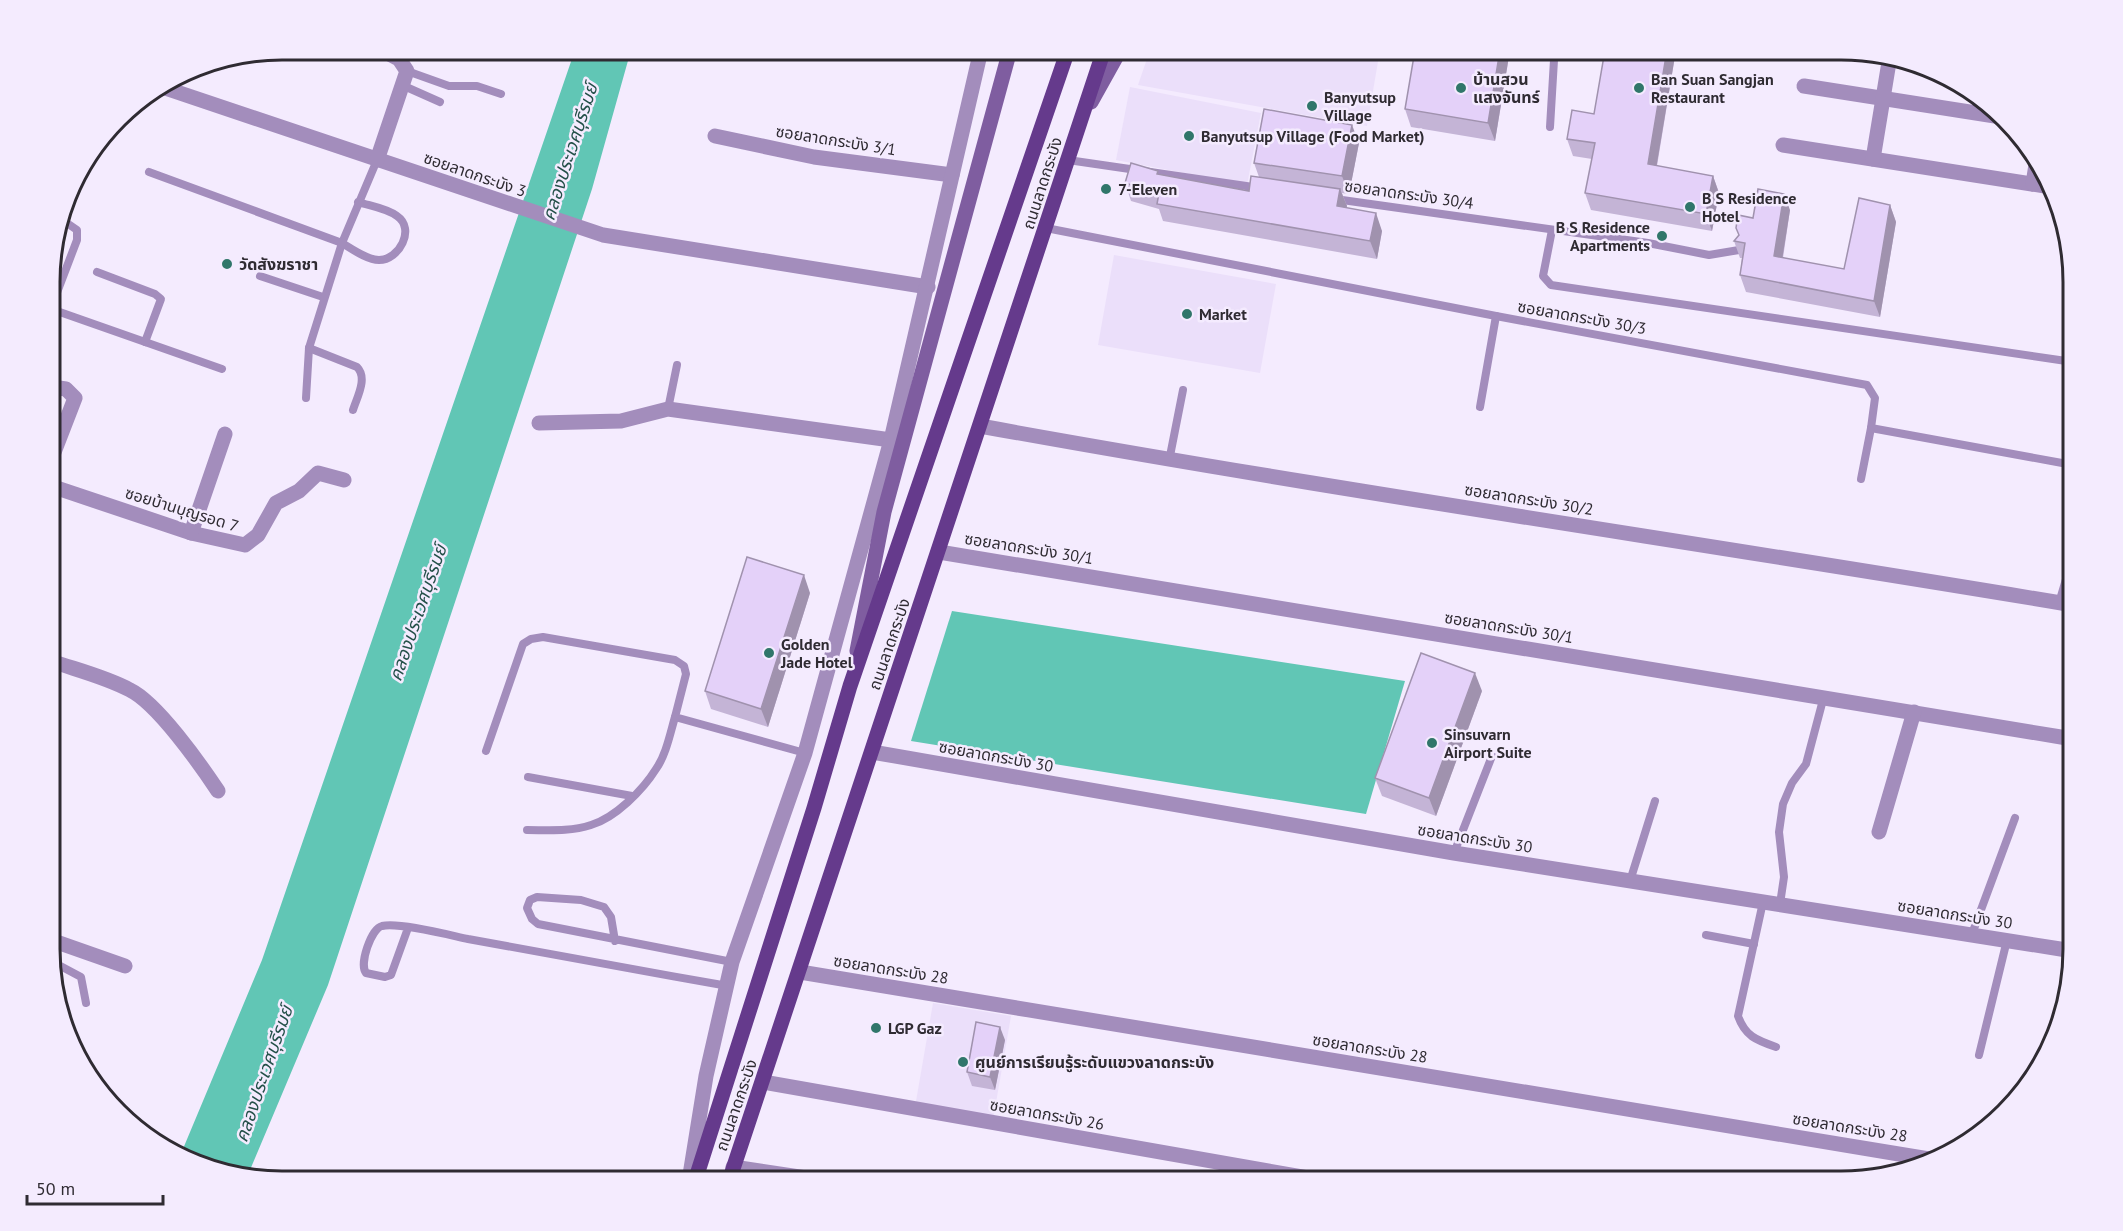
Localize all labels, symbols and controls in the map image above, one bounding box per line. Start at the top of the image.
place label: บ้านสวน แสงจันทร์ [1473,69,1540,107]
place label: Ban Suan Sangjan Restaurant [1651,69,1774,107]
water label: คลองประเวศบุรีรมย์ [537,78,603,223]
marker: บ้านสวน แสงจันทร์ [1454,81,1468,95]
marker: Ban Suan Sangjan Restaurant [1632,81,1646,95]
place label: Banyutsup Village [1323,87,1396,125]
marker: Banyutsup Village [1305,99,1319,113]
street label: ซอยลาดกระบัง 3/1 [774,121,898,159]
place label: Banyutsup Village (Food Market) [1201,126,1425,146]
marker: Banyutsup Village (Food Market) [1182,129,1196,143]
street label: ถนนลาดกระบัง [1018,134,1066,232]
street label: ซอยลาดกระบัง 3 [421,147,529,201]
street label: ซอยลาดกระบัง 30/4 [1343,175,1475,213]
place label: 7-Eleven [1118,179,1177,199]
marker: 7-Eleven [1099,182,1113,196]
place label: B S Residence Hotel [1702,188,1796,226]
marker: B S Residence Hotel [1683,200,1697,214]
place label: B S Residence Apartments [1556,217,1650,255]
marker: B S Residence Apartments [1655,229,1669,243]
place label: วัดสังฆราชา [239,254,318,274]
marker: วัดสังฆราชา [220,257,234,271]
street label: ซอยลาดกระบัง 30/3 [1516,296,1648,338]
place label: Market [1199,304,1247,324]
marker: Market [1180,307,1194,321]
street label: ซอยลาดกระบัง 30/2 [1463,479,1595,519]
street label: ซอยบ้านบุญรอด 7 [123,482,241,536]
street label: ซอยลาดกระบัง 30/1 [963,528,1095,568]
water label: คลองประเวศบุรีรมย์ [383,539,453,684]
street label: ถนนลาดกระบัง [864,595,914,693]
street label: ซอยลาดกระบัง 30/1 [1443,607,1575,647]
place label: Golden Jade Hotel [780,634,853,672]
marker: Golden Jade Hotel [762,646,776,660]
place label: Sinsuvarn Airport Suite [1444,724,1532,762]
street label: ซอยลาดกระบัง 30 [937,736,1055,776]
marker: Sinsuvarn Airport Suite [1425,736,1439,750]
street label: ซอยลาดกระบัง 30 [1416,819,1534,857]
street label: ซอยลาดกระบัง 30 [1896,895,2014,933]
street label: ซอยลาดกระบัง 28 [832,950,950,988]
water label: คลองประเวศบุรีรมย์ [229,1000,299,1145]
place label: LGP Gaz [888,1018,942,1038]
marker: LGP Gaz [869,1021,883,1035]
street label: ซอยลาดกระบัง 28 [1311,1029,1429,1067]
place label: ศูนย์การเรียนรู้ระดับแขวงลาดกระบัง [975,1052,1214,1073]
marker: ศูนย์การเรียนรู้ระดับแขวงลาดกระบัง [956,1055,970,1069]
street label: ถนนลาดกระบัง [711,1056,761,1154]
street label: ซอยลาดกระบัง 26 [988,1094,1106,1134]
street label: ซอยลาดกระบัง 28 [1791,1108,1909,1146]
scale bar [27,1168,164,1206]
text: 50 m [36,1177,75,1200]

